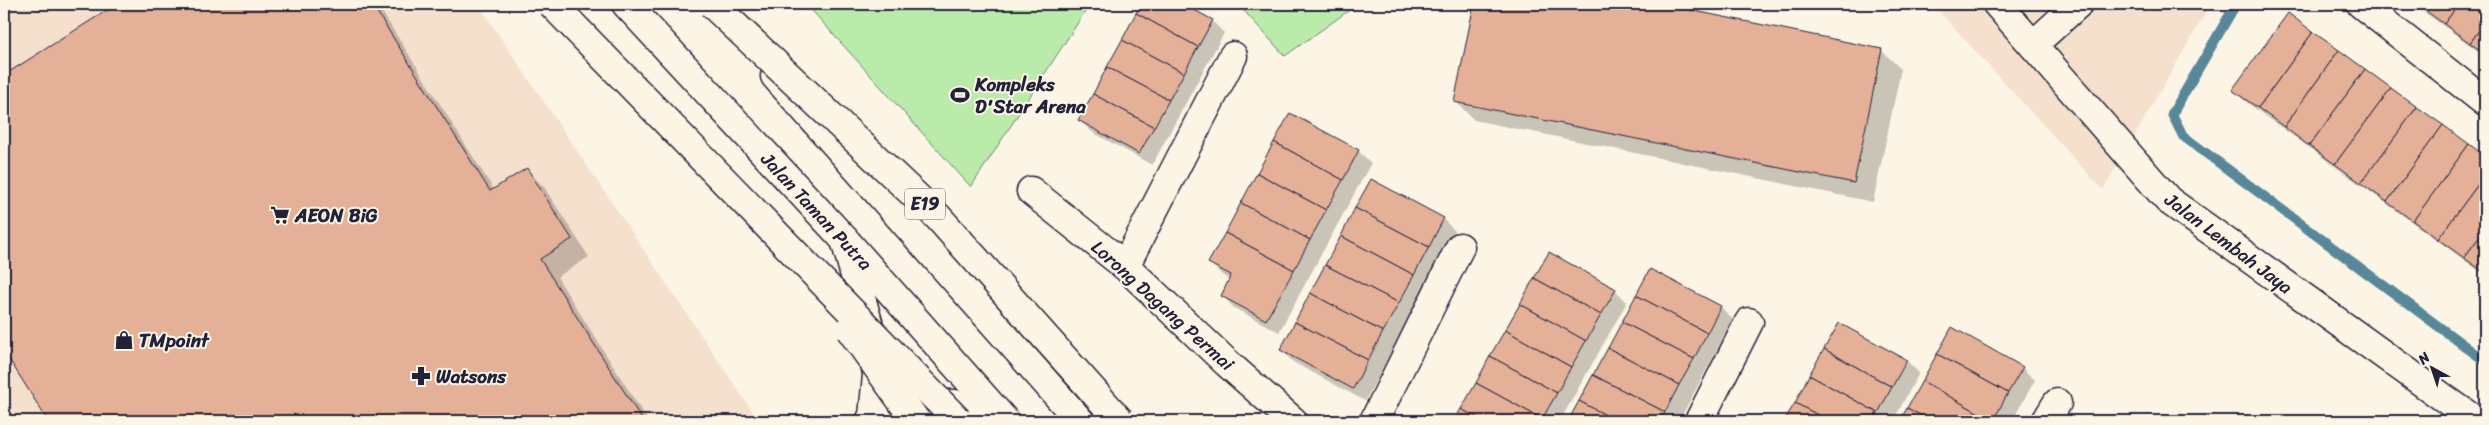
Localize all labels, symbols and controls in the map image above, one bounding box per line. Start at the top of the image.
place label: Kompleks D'Star Arena [974,68,1086,123]
sports icon: Kompleks D'Star Arena [949,84,971,106]
street label: Jalan Taman Putra [752,144,881,279]
street label: Jalan Lembah Jaya [2157,183,2300,303]
road number: E19 [905,188,945,220]
place label: AEON BiG [294,199,378,232]
supermarket icon: AEON BiG [269,204,291,226]
street label: Lorong Dagang Permai [1083,232,1243,380]
place label: TMpoint [139,324,210,357]
shop icon: TMpoint [113,329,135,351]
north arrow [2406,342,2456,392]
text: N [2411,346,2436,372]
place label: Watsons [436,360,507,393]
pharmacy icon: Watsons [410,365,432,387]

